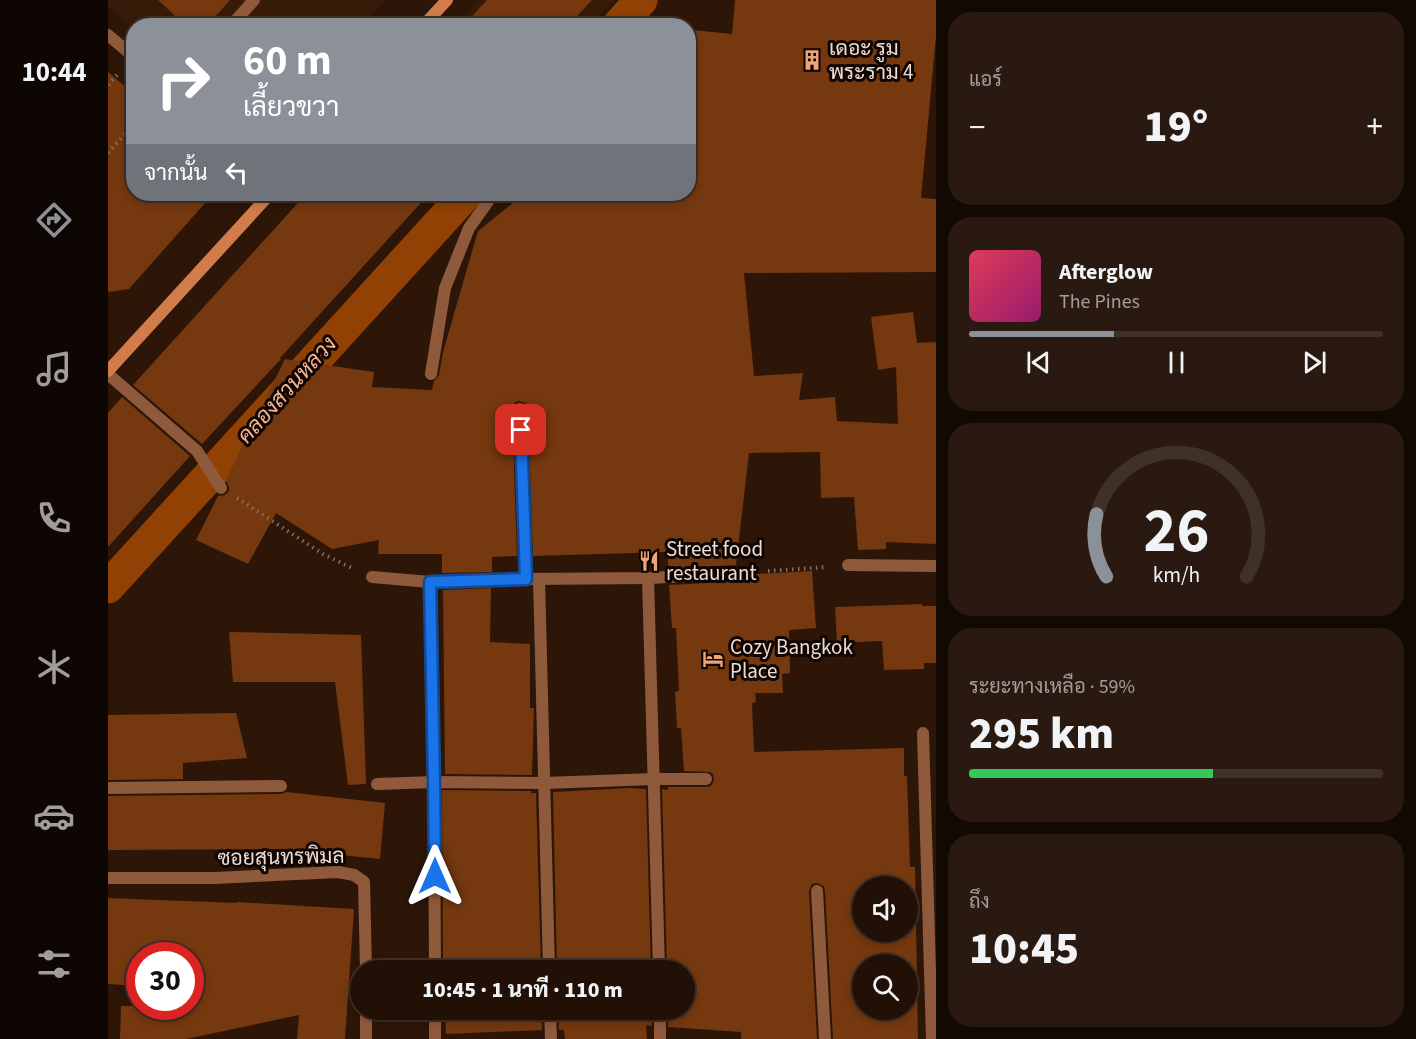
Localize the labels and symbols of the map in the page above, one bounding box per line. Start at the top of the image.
place label: เดอะ รูม พระราม 4 [829,33,913,87]
building icon: เดอะ รูม พระราม 4 [800,48,824,72]
water label: คลองสวนหลวง [230,329,344,451]
pin [495,404,546,455]
place label: Street food restaurant [666,534,763,588]
restaurant icon: Street food restaurant [637,549,661,573]
place label: Cozy Bangkok Place [730,632,854,686]
hotel icon: Cozy Bangkok Place [701,647,725,671]
street label: ซอยสุนทรพิมล [217,841,345,873]
position arrow [403,844,467,908]
speed limit sign: 30 [126,942,204,1020]

